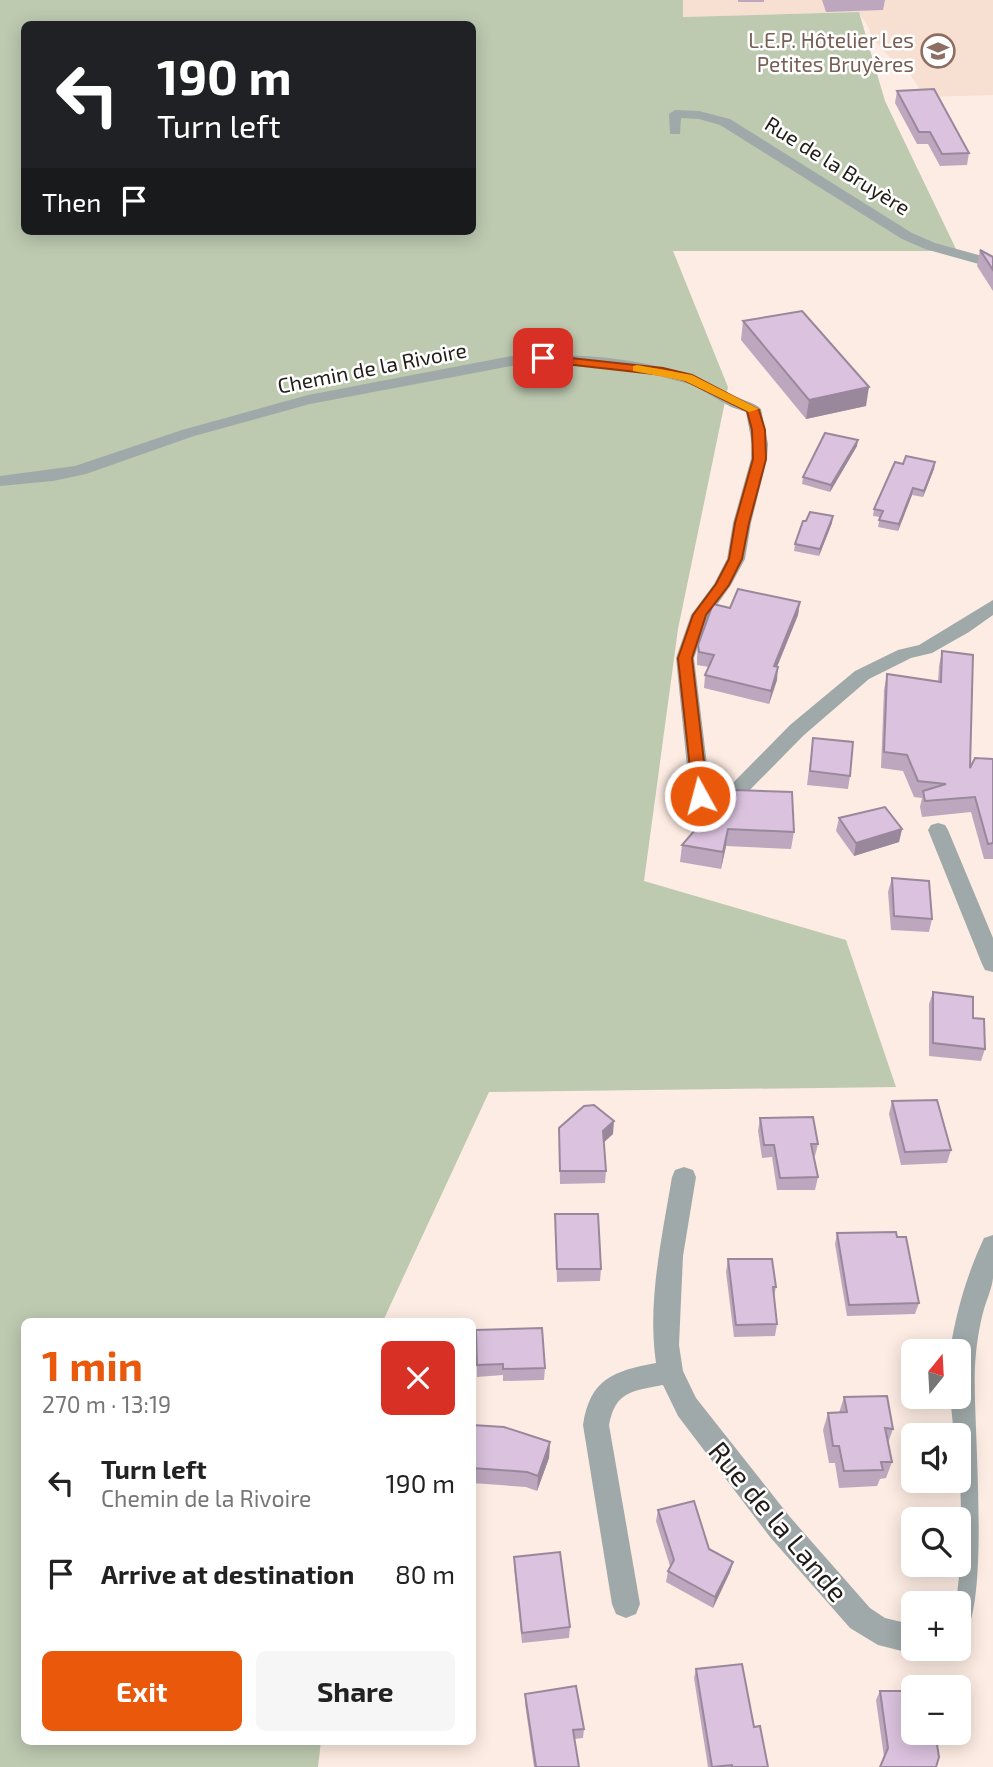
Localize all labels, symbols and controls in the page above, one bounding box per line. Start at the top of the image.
place label: L.E.P. Hôtelier Les Petites Bruyères [748,27,914,76]
school or university icon: L.E.P. Hôtelier Les Petites Bruyères [919,32,957,70]
text: 190 m [157,46,292,105]
icon: left [42,49,133,140]
text: Turn left [157,106,281,144]
street label: Rue de la Bruyère [761,110,915,220]
icon: arrive [115,182,153,220]
text: Then [42,186,101,217]
pin [513,328,573,388]
street label: Chemin de la Rivoire [275,336,469,398]
icon: arrive [524,339,562,377]
position arrow [663,759,737,833]
text: 1 min [42,1339,143,1389]
north arrow [901,1339,971,1409]
map controls [901,1339,971,1745]
button: close [381,1341,455,1415]
text: 270 m · 13:19 [42,1390,171,1418]
button: sound [901,1423,971,1493]
street label: Rue de la Lande [702,1434,856,1608]
text: Turn left [101,1453,207,1484]
icon: left [42,1464,80,1502]
text: 190 m [386,1467,455,1498]
text: Chemin de la Rivoire [101,1484,311,1512]
button: search [901,1507,971,1577]
icon: arrive [42,1555,80,1593]
text: Arrive at destination [101,1558,354,1589]
text: 80 m [395,1558,455,1589]
button: + [901,1591,971,1661]
button: Exit [42,1651,242,1731]
button: Share [256,1651,455,1731]
button: − [901,1675,971,1745]

